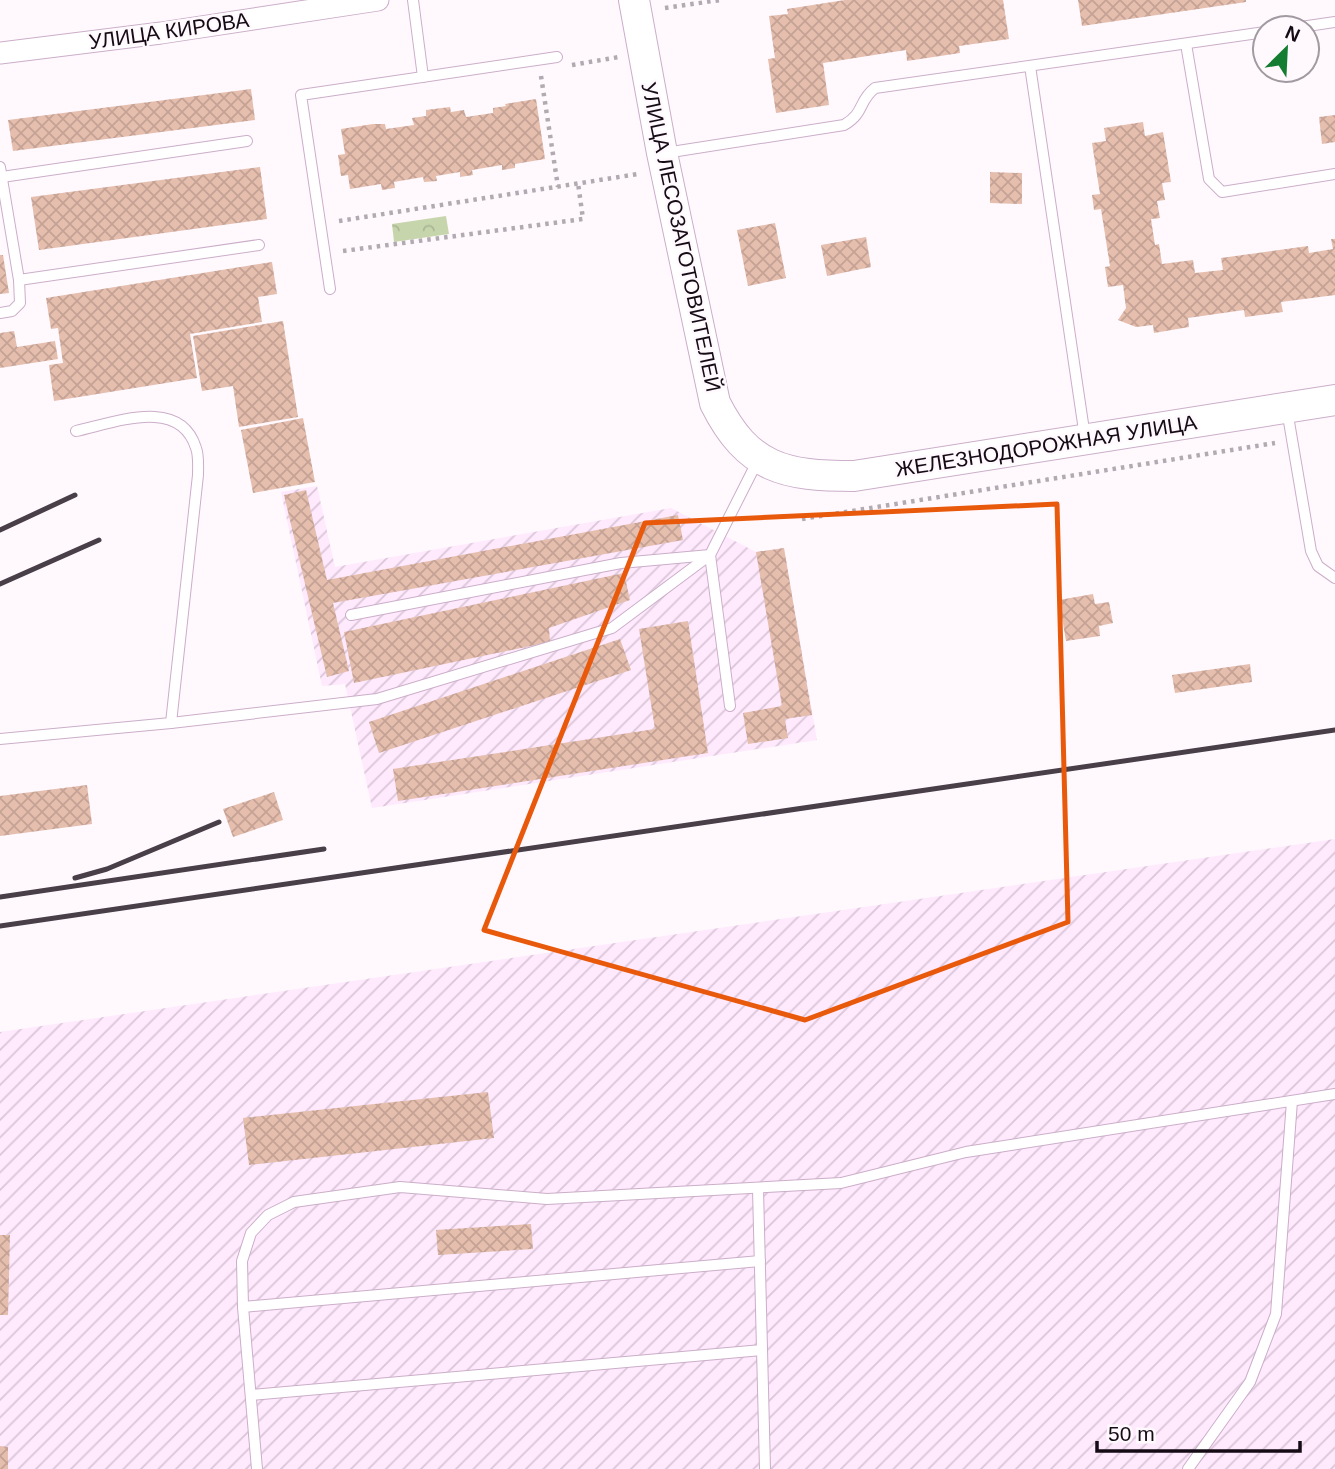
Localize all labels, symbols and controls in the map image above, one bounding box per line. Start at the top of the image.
street label: УЛИЦА КИРОВА [87,8,250,53]
north arrow [1251,14,1321,84]
text: N [1282,22,1303,46]
street label: УЛИЦА ЛЕСОЗАГОТОВИТЕЛЕЙ [637,80,726,394]
street label: ЖЕЛЕЗНОДОРОЖНАЯ УЛИЦА [893,410,1198,481]
scale bar [1097,1410,1300,1454]
text: 50 m [1108,1422,1155,1445]

